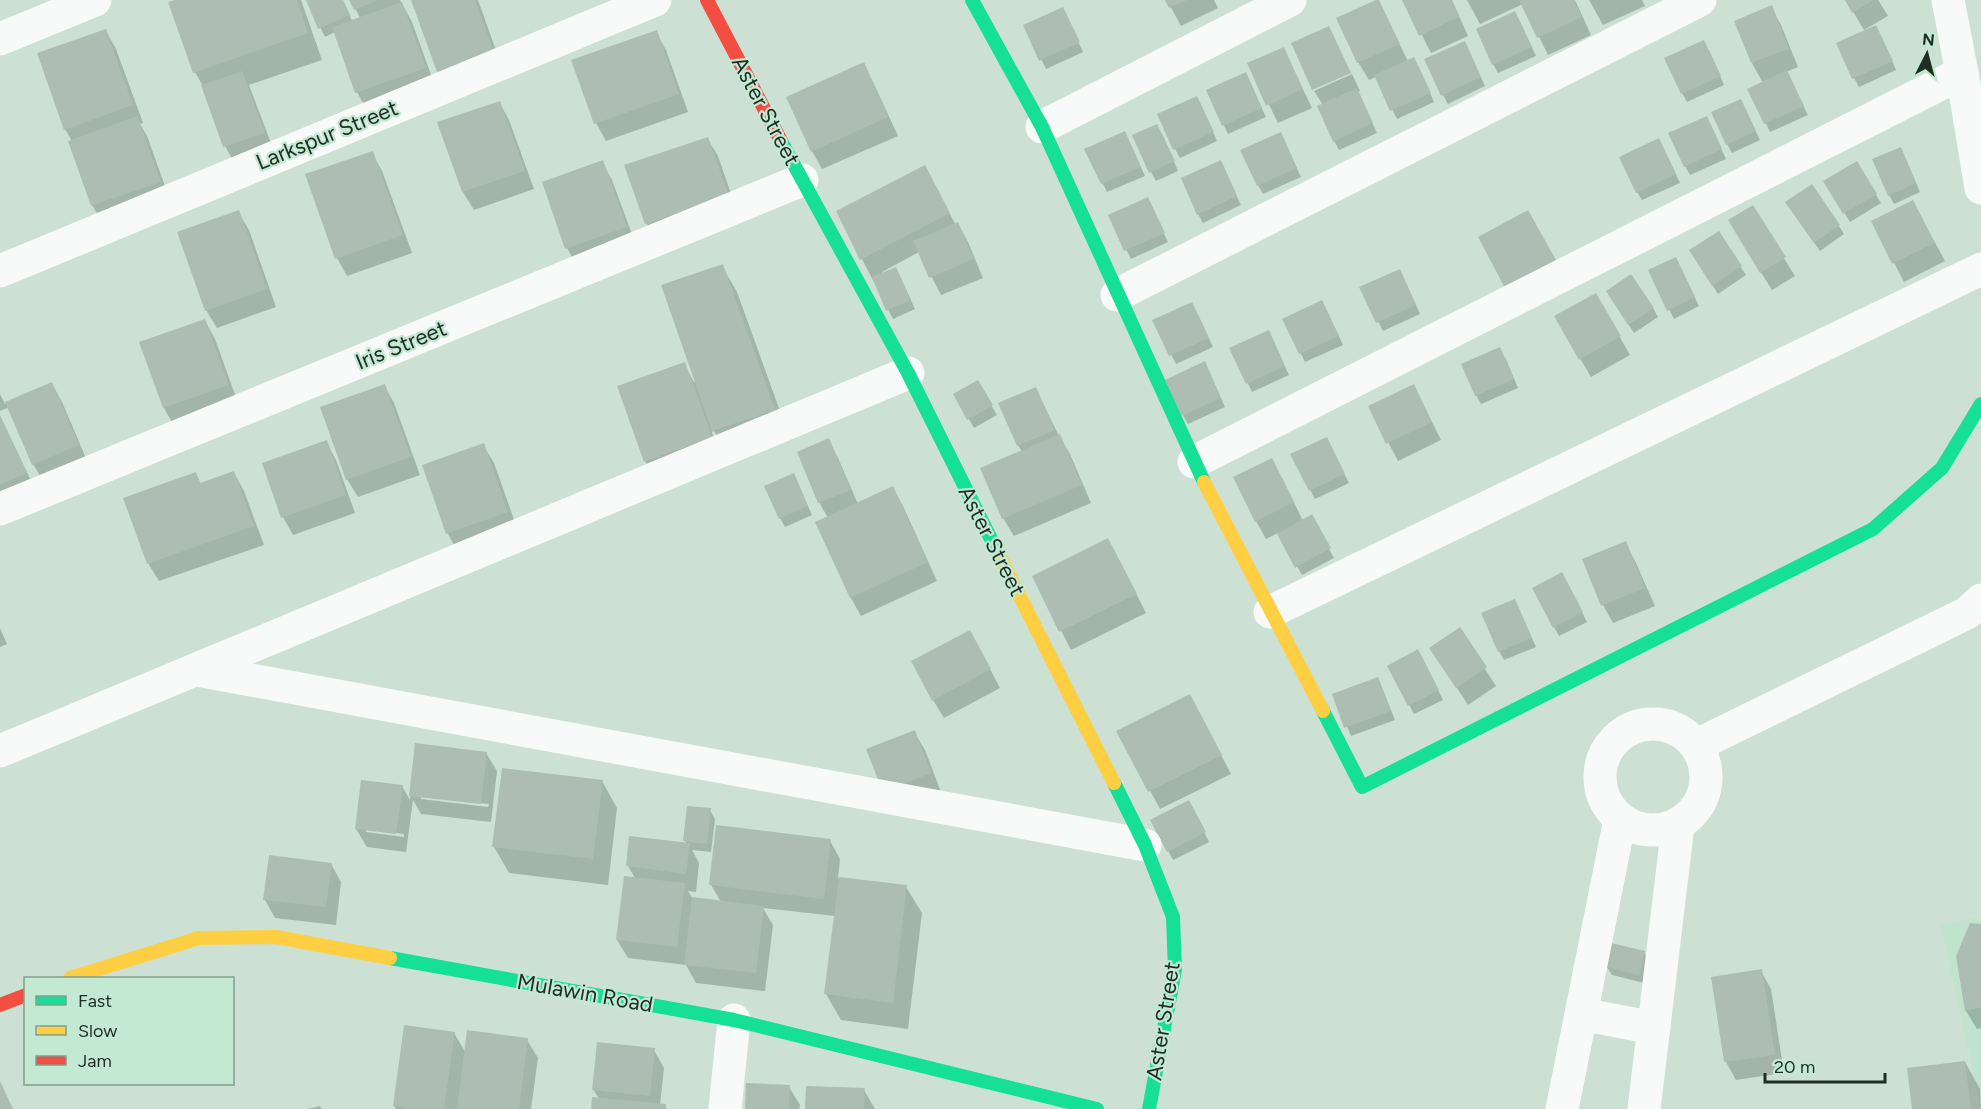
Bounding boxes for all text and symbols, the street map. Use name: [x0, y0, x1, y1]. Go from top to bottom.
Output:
north arrow: [1897, 24, 1957, 84]
text: N: [1921, 29, 1936, 50]
street label: Aster Street: [726, 52, 806, 170]
street label: Larkspur Street: [252, 94, 402, 176]
street label: Iris Street: [352, 315, 450, 375]
street label: Aster Street: [953, 481, 1031, 601]
street label: Aster Street: [1140, 960, 1186, 1082]
street label: Mulawin Road: [515, 968, 655, 1018]
legend: [24, 977, 234, 1085]
text: Fast: [78, 990, 112, 1012]
text: Slow: [78, 1020, 117, 1042]
scale bar: [1765, 1046, 1885, 1084]
text: Jam: [78, 1050, 112, 1072]
text: 20 m: [1774, 1056, 1815, 1078]

